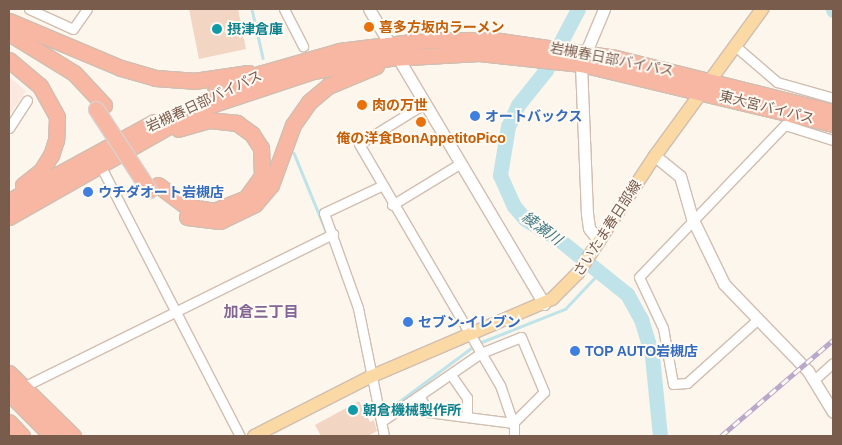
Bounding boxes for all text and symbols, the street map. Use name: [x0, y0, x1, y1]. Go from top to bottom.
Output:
place label: 喜多方坂内ラーメン: [379, 19, 505, 35]
place label: 摂津倉庫: [227, 21, 283, 37]
marker: 喜多方坂内ラーメン: [363, 21, 375, 33]
marker: 摂津倉庫: [211, 23, 223, 35]
street label: 岩槻春日部バイパス: [549, 39, 675, 79]
street label: 岩槻春日部バイパス: [143, 67, 265, 135]
street label: 東大宮バイパス: [717, 87, 817, 127]
place label: 肉の万世: [372, 97, 428, 113]
marker: 肉の万世: [356, 99, 368, 111]
place label: オートバックス: [485, 108, 583, 124]
marker: オートバックス: [469, 110, 481, 122]
marker: 俺の洋食BonAppetitoPico: [415, 116, 427, 128]
place label: 俺の洋食BonAppetitoPico: [336, 130, 506, 146]
street label: さいたま春日部線: [569, 176, 645, 280]
place label: ウチダオート岩槻店: [98, 184, 224, 200]
marker: ウチダオート岩槻店: [82, 186, 94, 198]
water label: 綾瀬川: [519, 207, 565, 249]
district label: 加倉三丁目: [224, 303, 298, 321]
place label: セブン-イレブン: [418, 314, 521, 330]
marker: セブン-イレブン: [402, 316, 414, 328]
place label: TOP AUTO岩槻店: [585, 343, 699, 359]
marker: TOP AUTO岩槻店: [569, 345, 581, 357]
place label: 朝倉機械製作所: [363, 402, 461, 418]
marker: 朝倉機械製作所: [347, 404, 359, 416]

